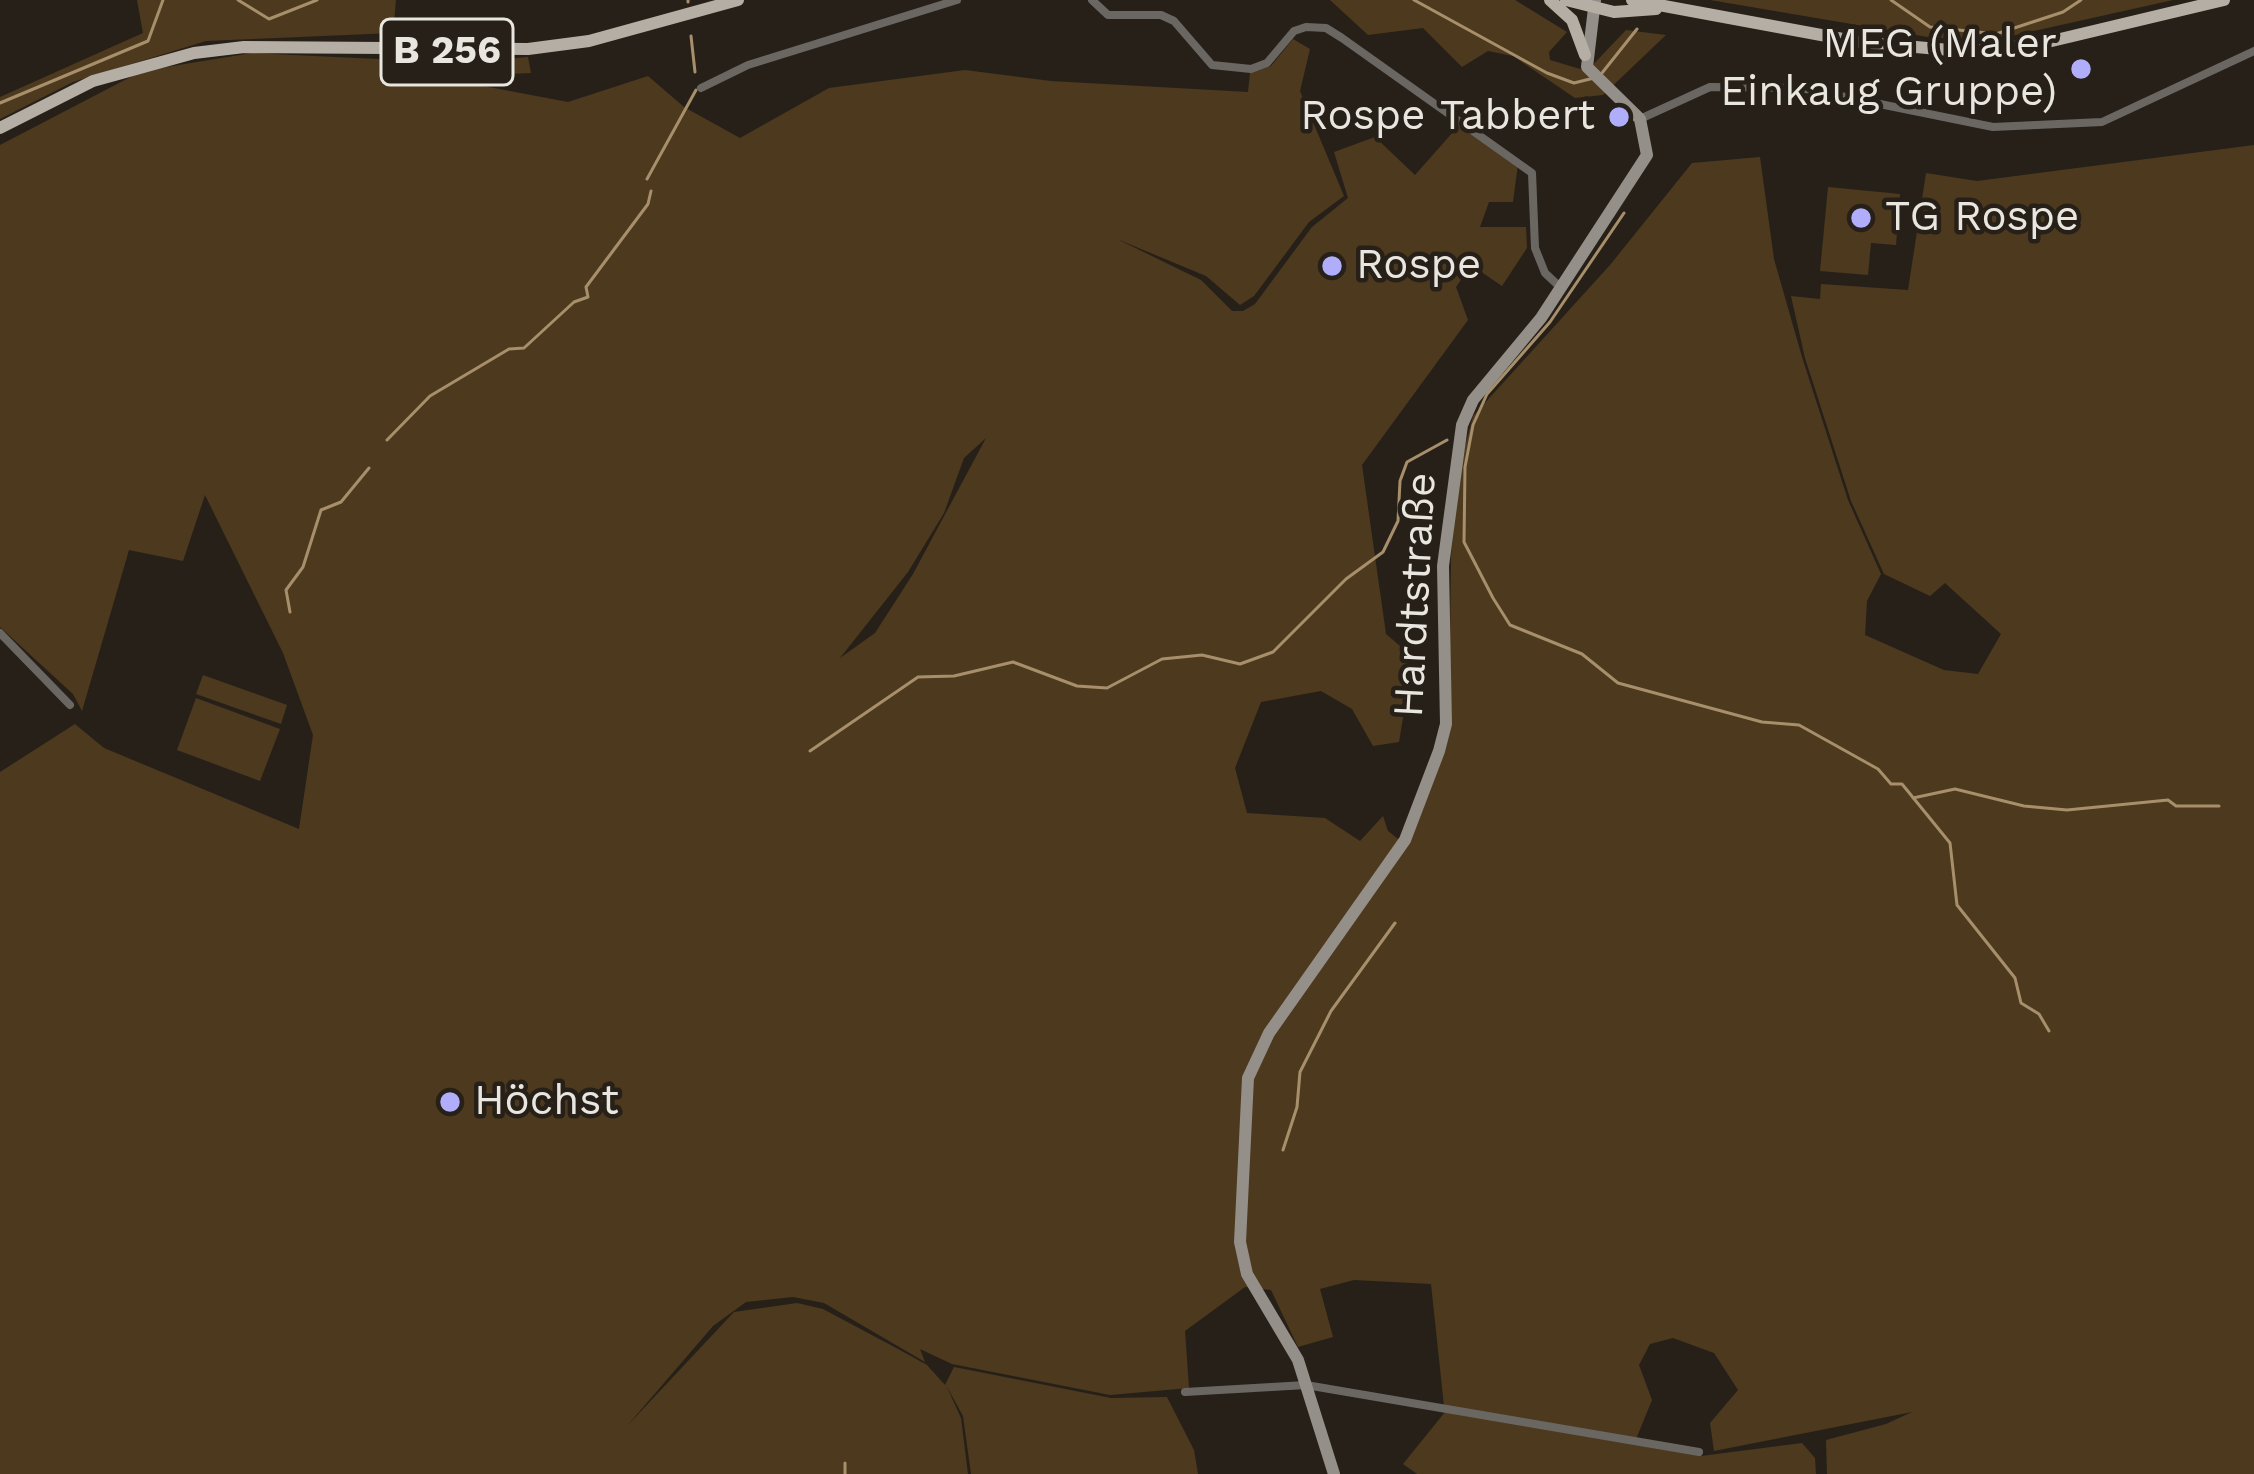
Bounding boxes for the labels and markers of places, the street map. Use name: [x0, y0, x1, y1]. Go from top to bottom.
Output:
place label: MEG (Maler Einkaug Gruppe): [1720, 20, 2057, 118]
marker: MEG (Maler Einkaug Gruppe): [2068, 56, 2094, 82]
place label: Rospe Tabbert: [1300, 92, 1595, 142]
marker: Rospe Tabbert: [1606, 104, 1632, 130]
place label: TG Rospe: [1885, 193, 2079, 243]
marker: TG Rospe: [1848, 205, 1874, 231]
place label: Rospe: [1356, 241, 1481, 291]
marker: Rospe: [1319, 253, 1345, 279]
place label: Höchst: [474, 1077, 619, 1127]
marker: Höchst: [437, 1089, 463, 1115]

